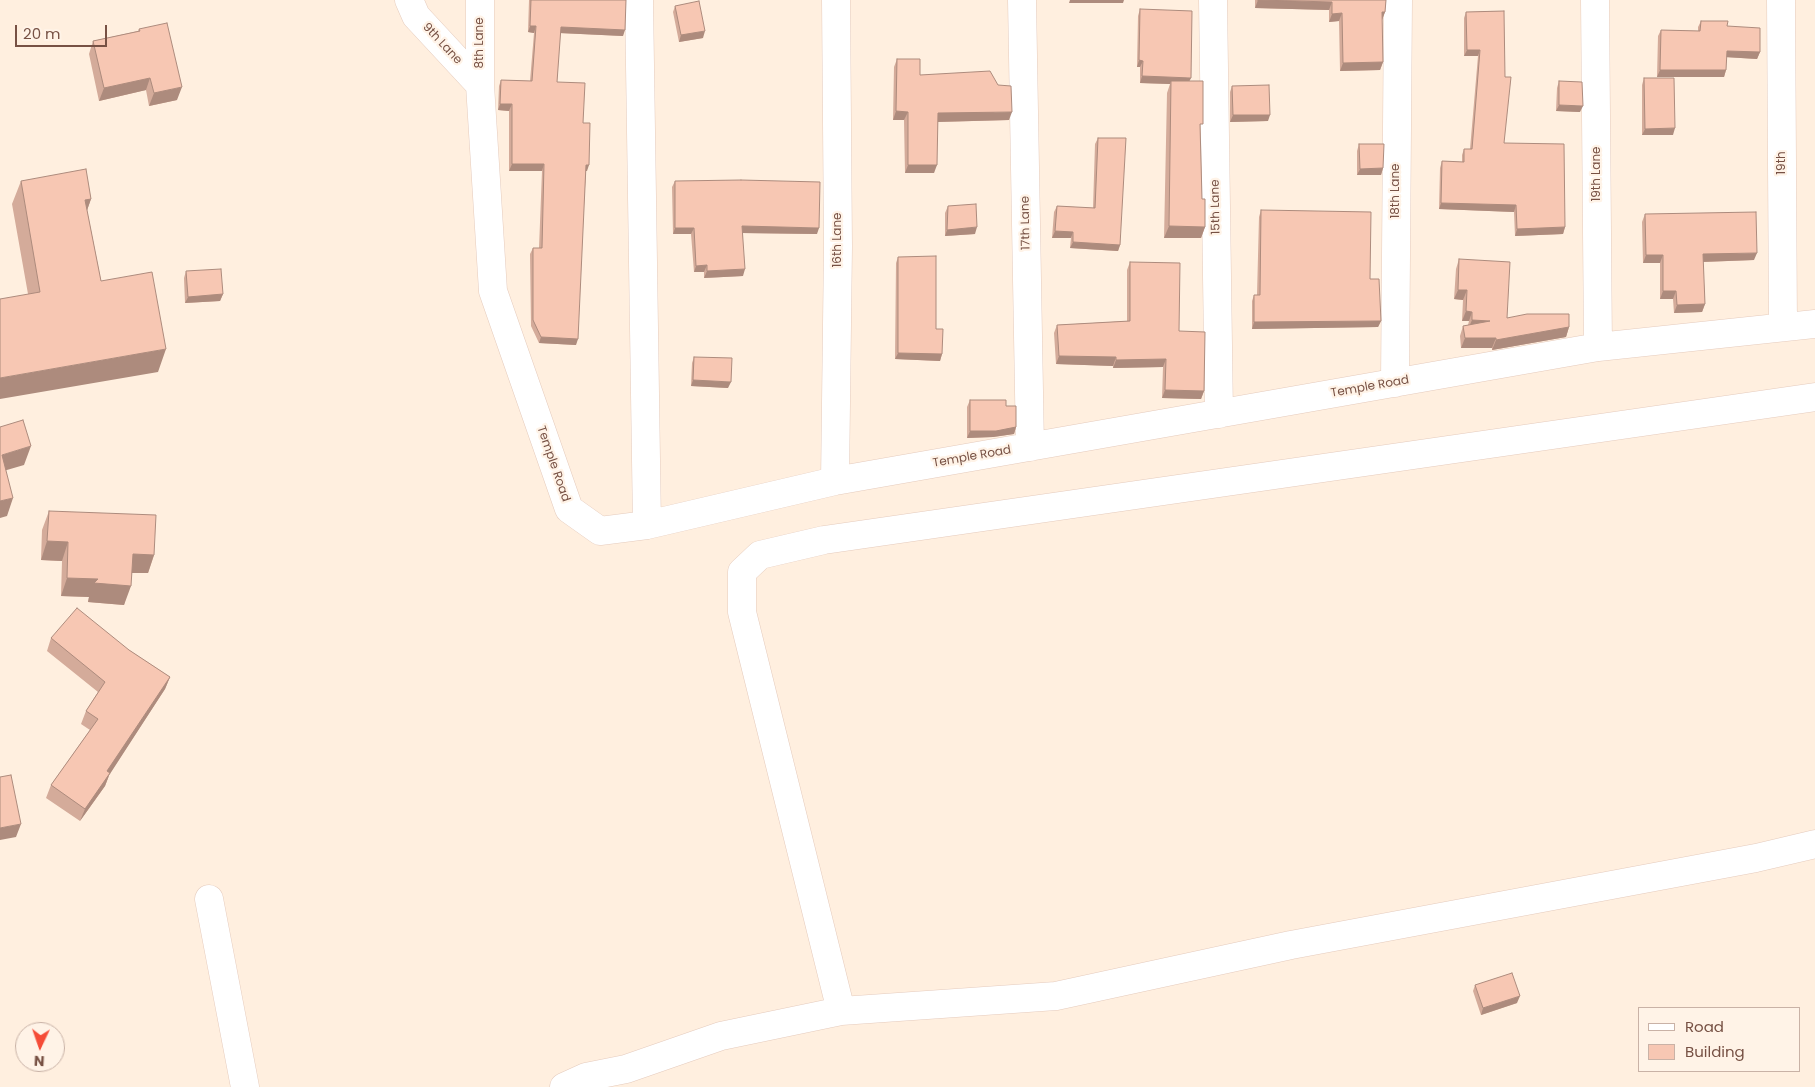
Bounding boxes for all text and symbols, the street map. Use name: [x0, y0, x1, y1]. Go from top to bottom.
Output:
scale bar: [18, 15, 110, 47]
street label: 8th Lane: [473, 17, 487, 69]
street label: 9th Lane: [419, 20, 465, 68]
text: 20 m: [23, 23, 61, 44]
street label: 19th Lane: [1590, 146, 1604, 202]
street label: 19th: [1775, 151, 1789, 175]
street label: 18th Lane: [1389, 163, 1403, 219]
street label: 15th Lane: [1208, 179, 1224, 235]
street label: 17th Lane: [1018, 196, 1034, 250]
street label: 16th Lane: [831, 212, 845, 268]
street label: Temple Road: [1330, 373, 1410, 401]
street label: Temple Road: [533, 424, 573, 504]
street label: Temple Road: [932, 443, 1012, 471]
legend: [1638, 1007, 1800, 1072]
text: Road: [1685, 1016, 1724, 1037]
north arrow: [15, 1022, 65, 1072]
text: Building: [1685, 1041, 1745, 1062]
text: N: [33, 1051, 45, 1071]

